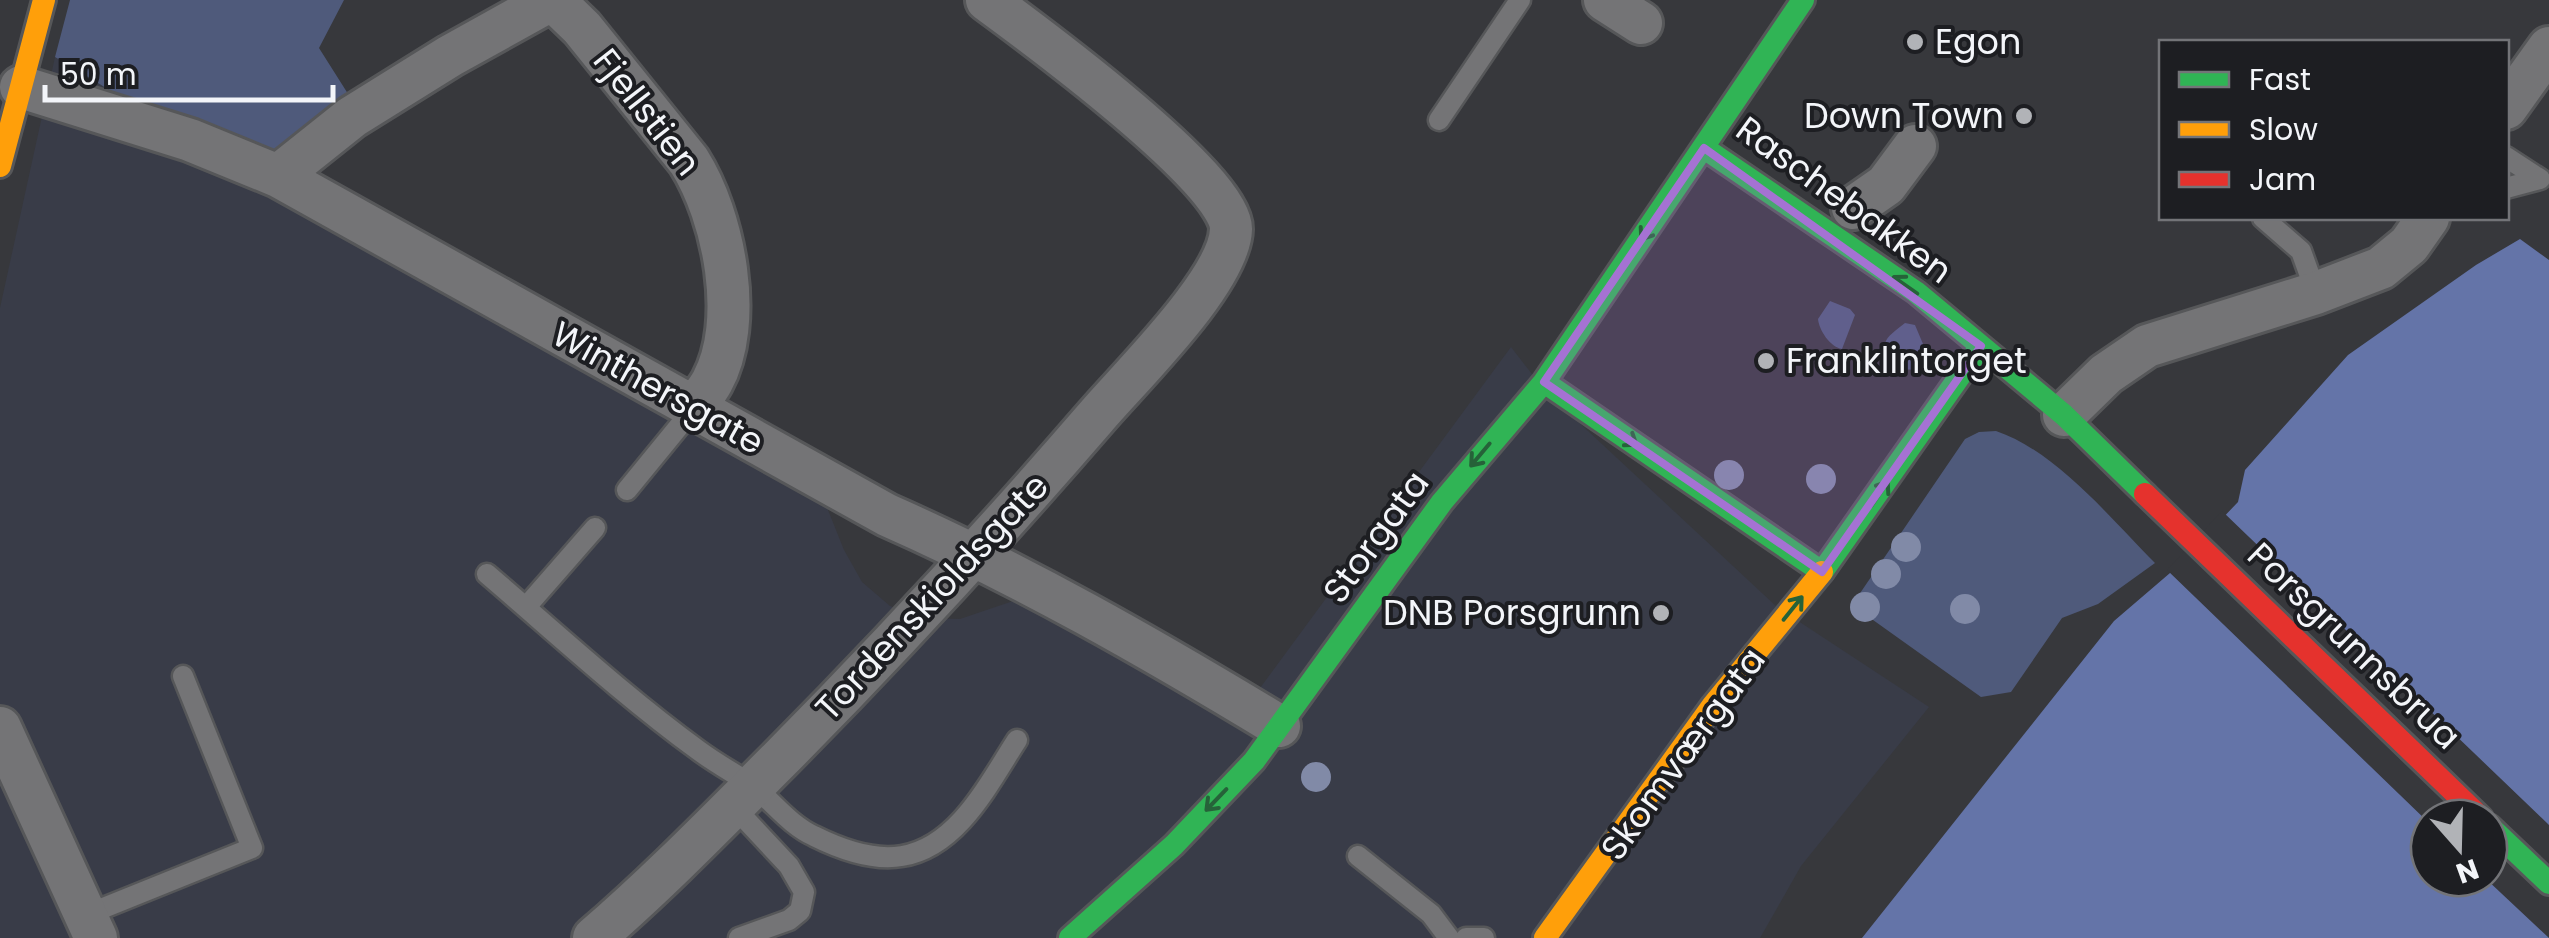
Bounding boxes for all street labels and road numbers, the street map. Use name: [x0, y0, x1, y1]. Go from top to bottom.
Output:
street label: Fjellstien: [582, 38, 713, 185]
street label: Raschebakken: [1726, 105, 1962, 295]
street label: Winthersgate: [544, 309, 773, 466]
street label: Storgata: [1311, 461, 1440, 613]
street label: Tordenskioldsgate: [804, 462, 1059, 731]
street label: Porsgrunnsbrua: [2237, 531, 2472, 760]
street label: Skomværgata: [1589, 637, 1776, 870]

